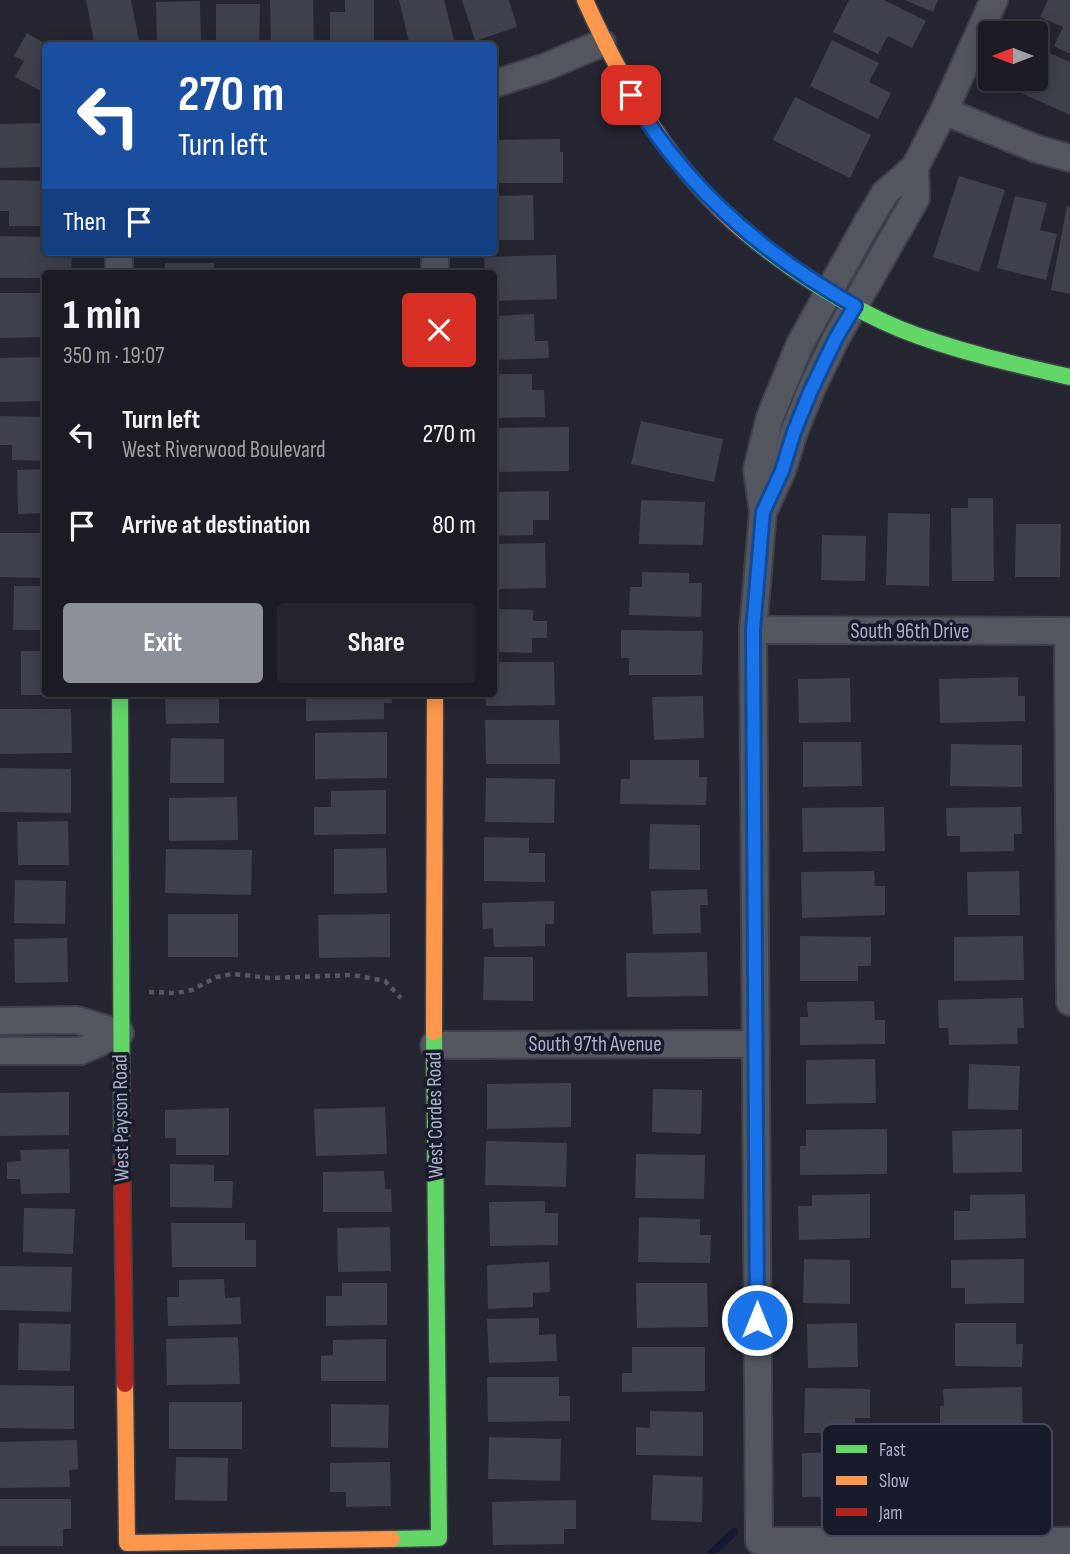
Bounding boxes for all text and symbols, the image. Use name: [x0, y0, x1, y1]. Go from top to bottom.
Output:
north arrow: [978, 21, 1048, 91]
map controls: [978, 21, 1048, 91]
pin: [601, 65, 661, 125]
text: 270 m: [178, 66, 284, 125]
icon: left: [63, 70, 154, 161]
icon: arrive: [612, 76, 650, 114]
text: Turn left: [178, 126, 268, 165]
icon: arrive: [120, 203, 158, 241]
text: Then: [63, 207, 106, 238]
text: 1 min: [63, 290, 141, 341]
button: close: [402, 293, 476, 367]
text: 350 m · 19:07: [63, 342, 164, 370]
text: Turn left: [122, 405, 200, 436]
icon: left: [63, 416, 101, 454]
text: 270 m: [423, 419, 476, 450]
text: West Riverwood Boulevard: [122, 436, 326, 464]
icon: arrive: [63, 507, 101, 545]
text: Arrive at destination: [122, 510, 310, 541]
text: 80 m: [432, 510, 476, 541]
button: Exit: [63, 603, 263, 683]
button: Share: [277, 603, 476, 683]
street label: South 96th Drive: [850, 619, 970, 644]
street label: South 97th Avenue: [528, 1032, 662, 1057]
street label: West Cordes Road: [421, 1052, 449, 1178]
street label: West Payson Road: [107, 1054, 135, 1182]
position arrow: [720, 1283, 794, 1357]
legend: [822, 1424, 1052, 1536]
text: Fast: [879, 1439, 906, 1462]
text: Slow: [879, 1470, 909, 1493]
text: Jam: [878, 1502, 902, 1525]

